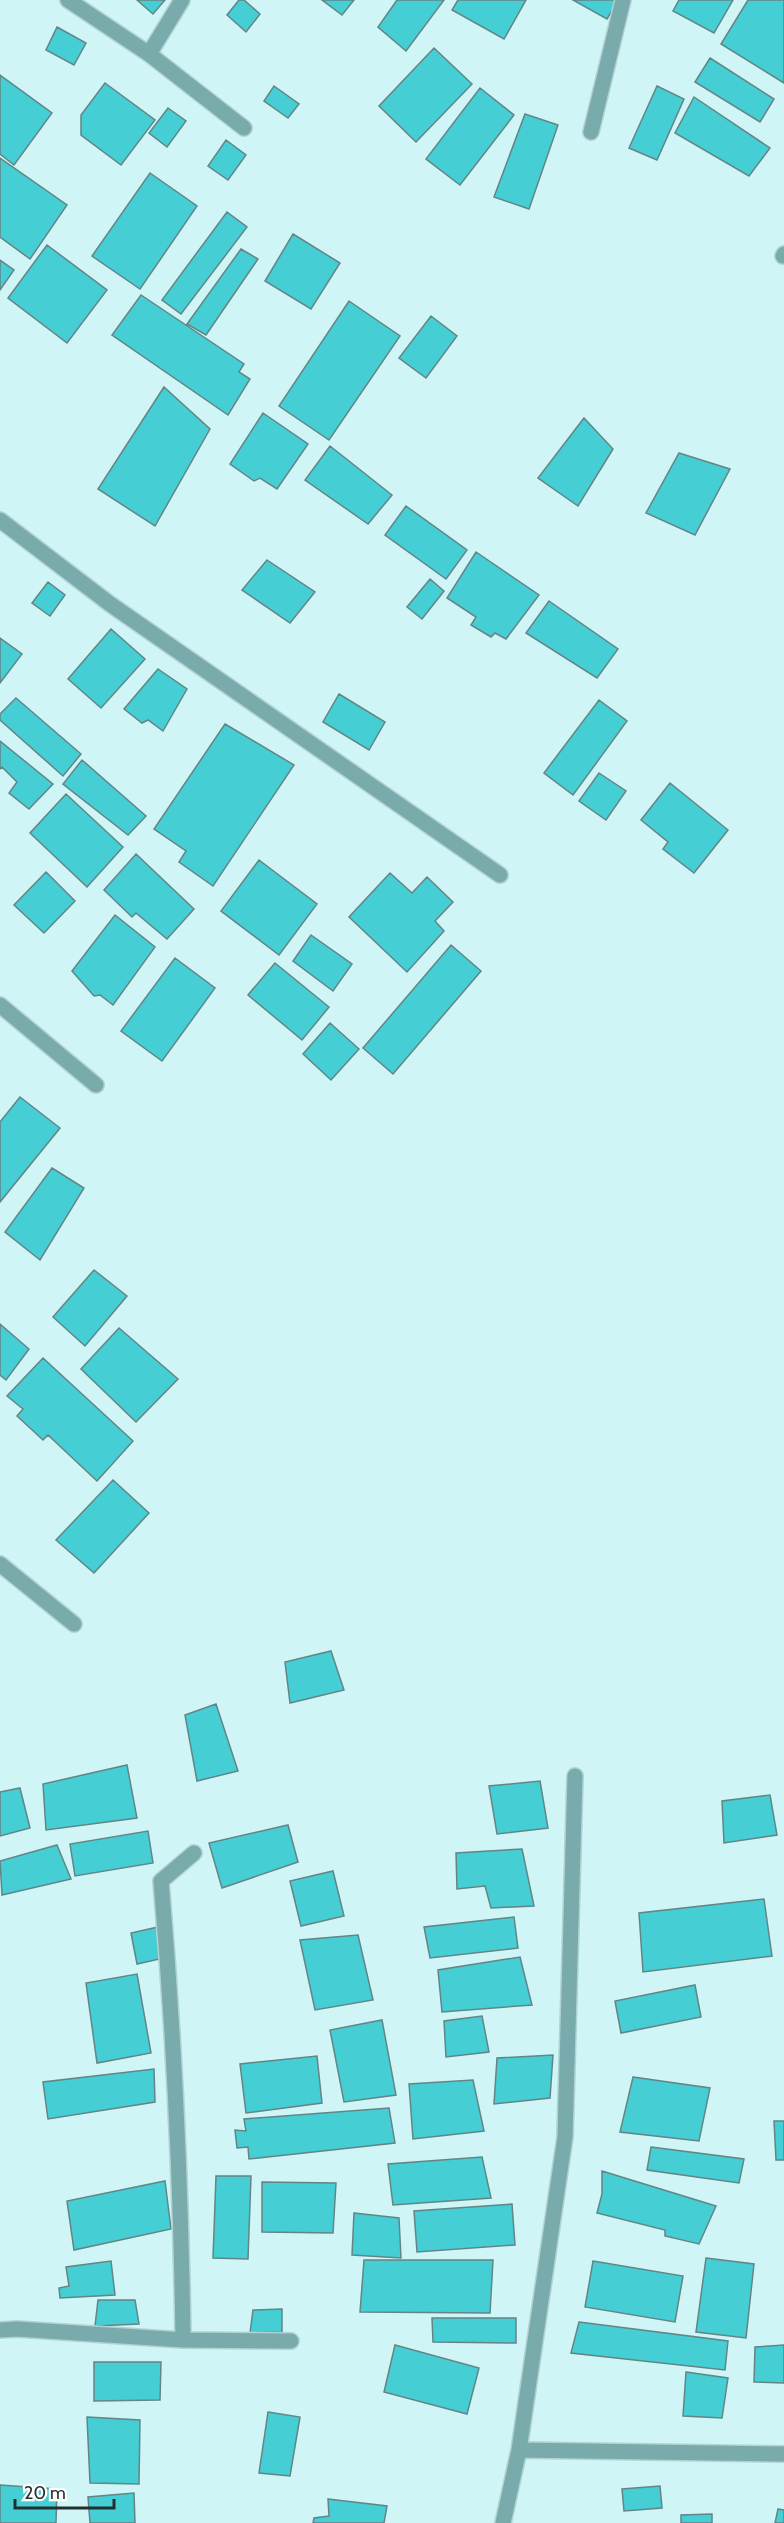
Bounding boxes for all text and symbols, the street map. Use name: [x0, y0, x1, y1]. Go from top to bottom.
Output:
scale bar: [15, 2472, 114, 2510]
text: 20 m: [24, 2482, 66, 2504]

